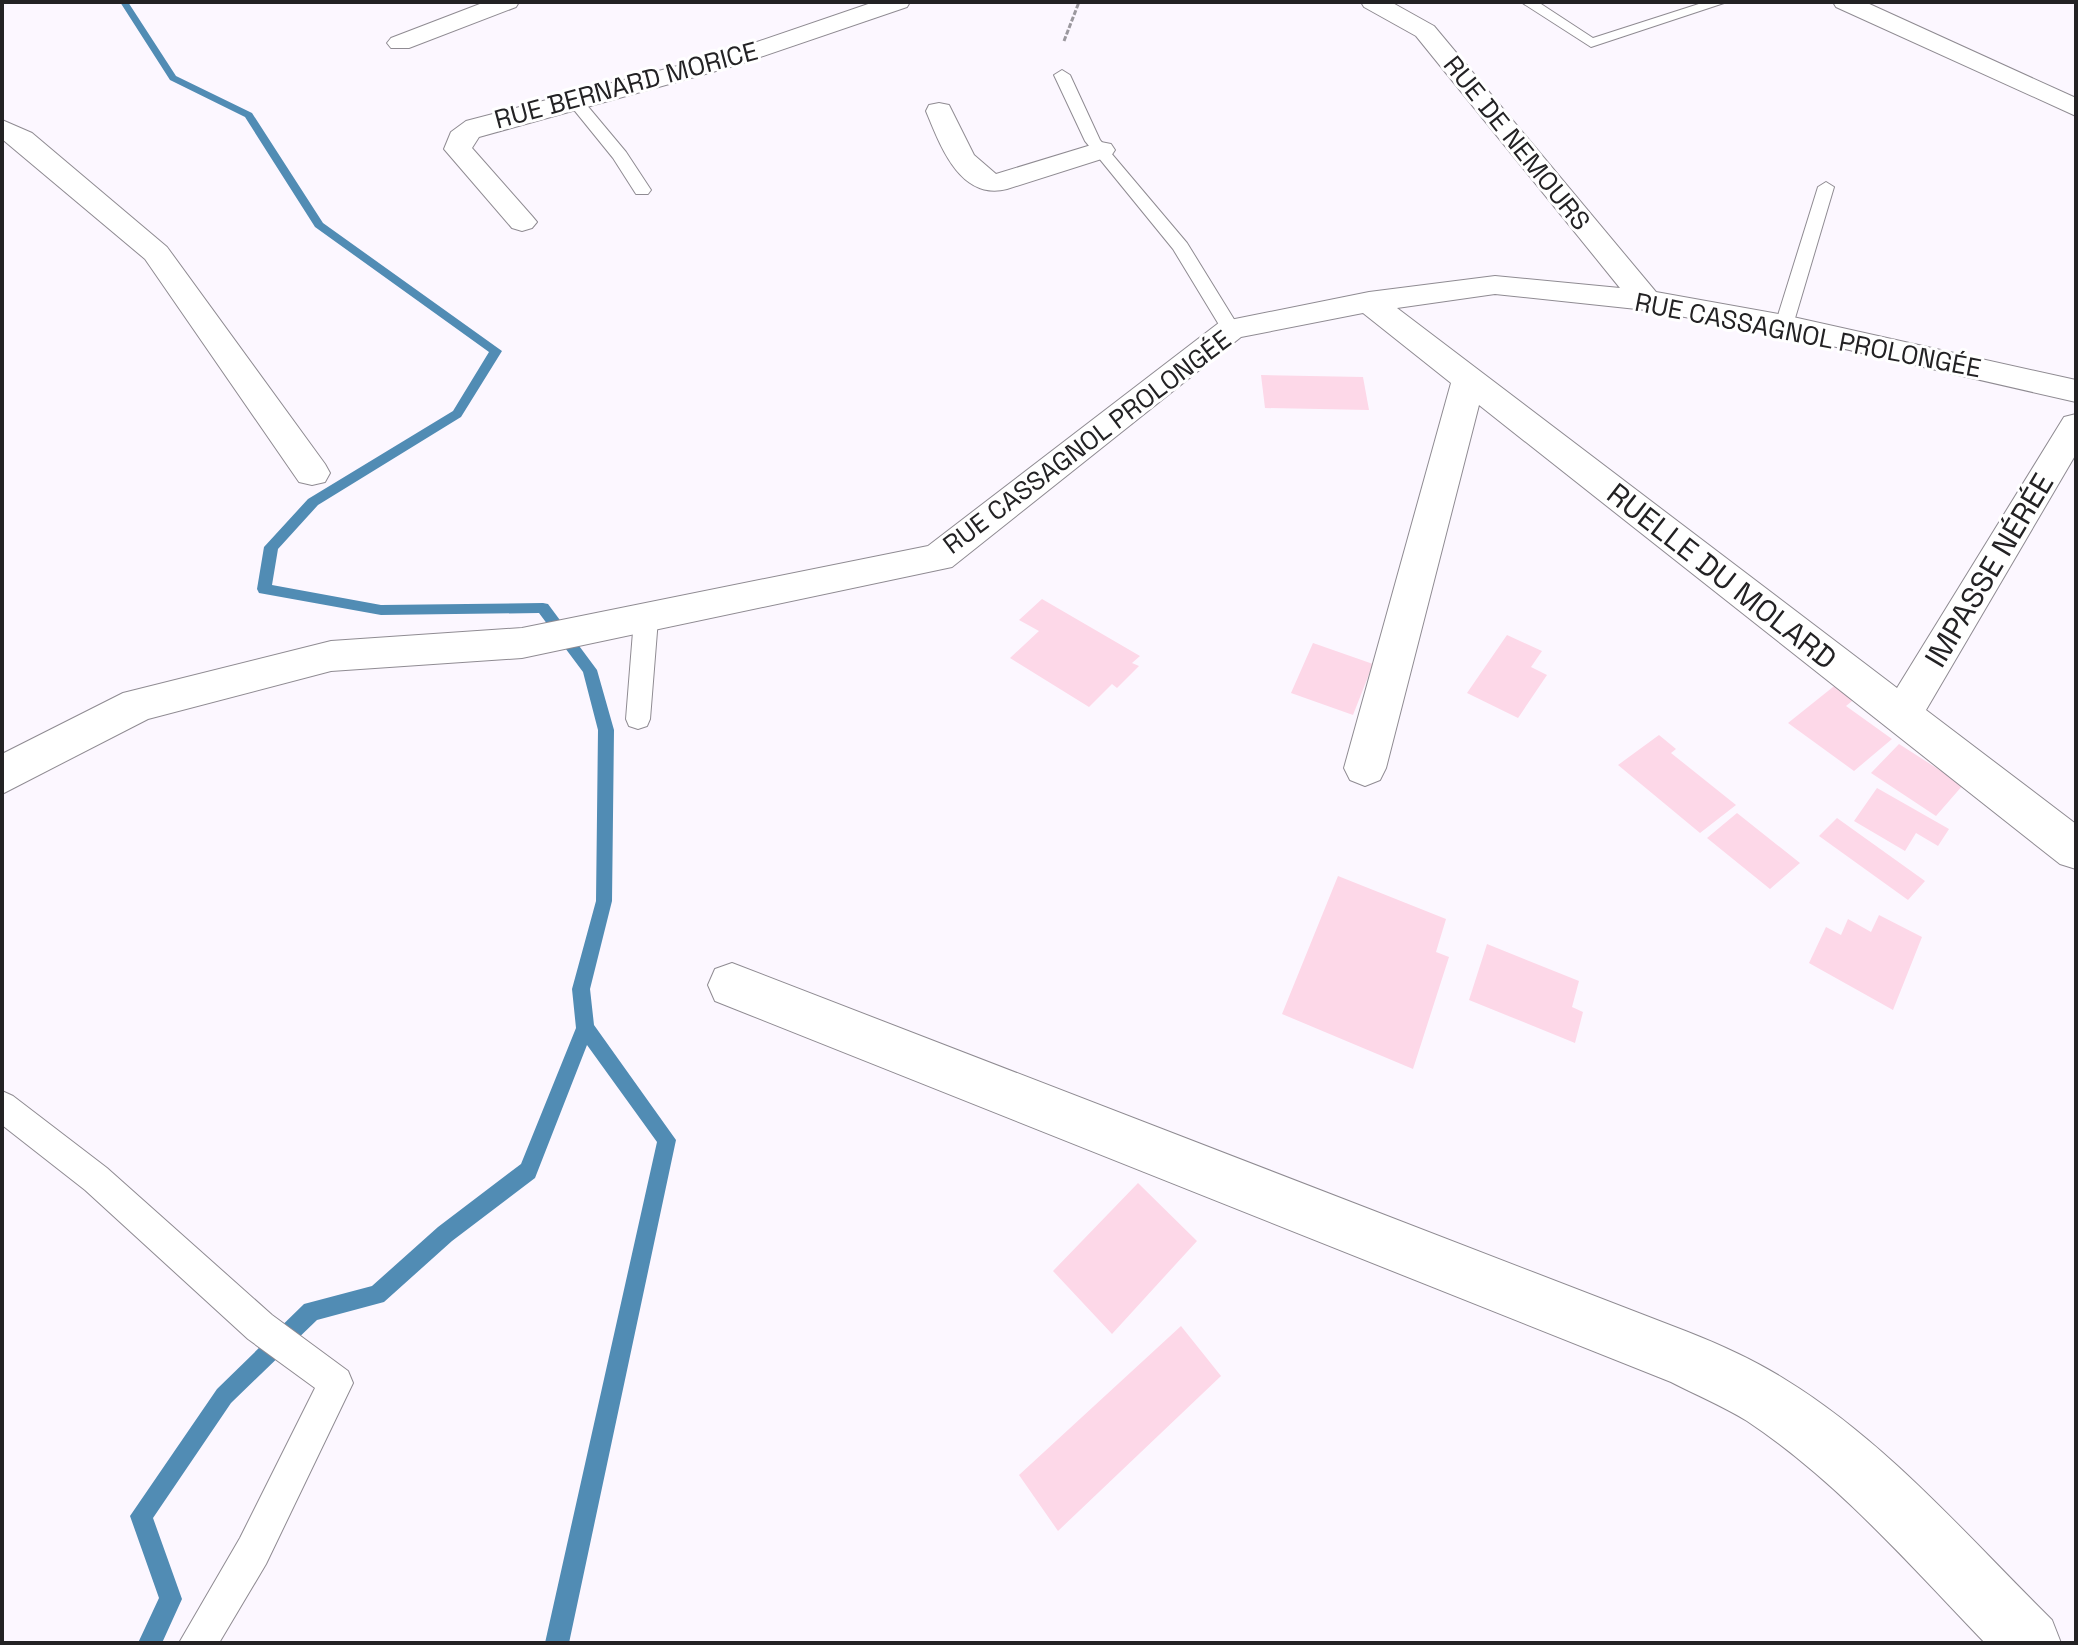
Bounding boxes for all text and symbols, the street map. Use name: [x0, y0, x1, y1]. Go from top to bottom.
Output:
street label: RUE BERNARD MORICE: [491, 33, 761, 137]
street label: RUE DE NEMOURS: [1436, 49, 1598, 237]
street label: RUE CASSAGNOL PROLONGÉE: [1632, 285, 1984, 385]
street label: RUE CASSAGNOL PROLONGÉE: [936, 322, 1238, 562]
street label: IMPASSE NÉRÉE: [1916, 466, 2062, 674]
street label: RUELLE DU MOLARD: [1599, 474, 1845, 678]

